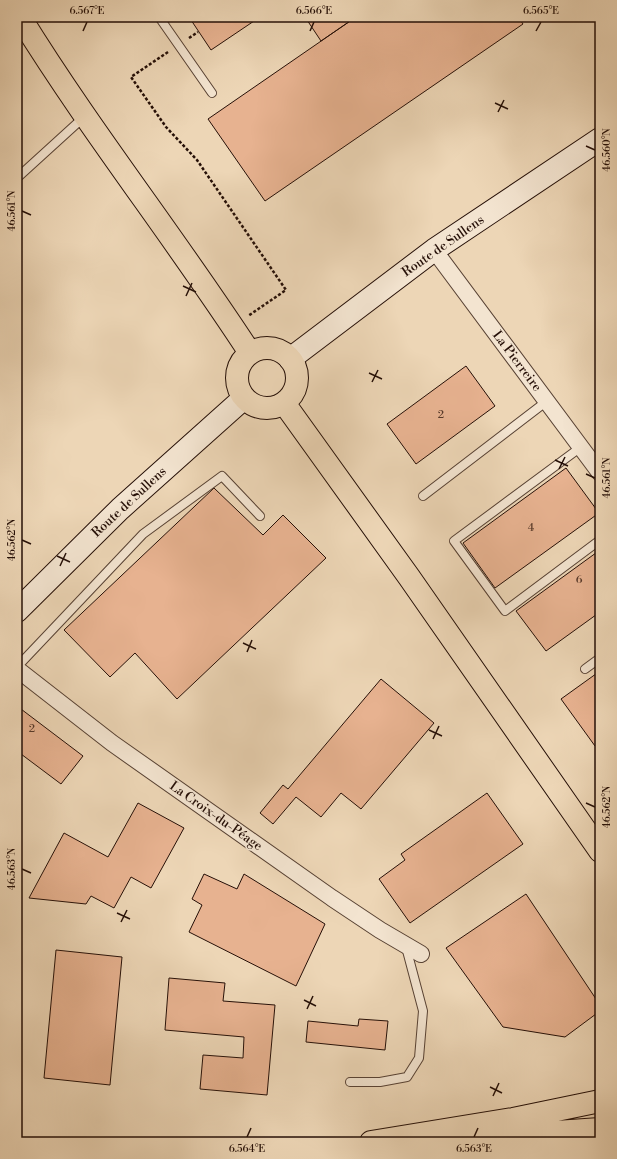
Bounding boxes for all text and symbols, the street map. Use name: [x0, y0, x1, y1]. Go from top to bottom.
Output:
text: 6.567°E: [70, 5, 105, 17]
text: 6.566°E: [296, 5, 332, 17]
text: 6.565°E: [523, 5, 559, 17]
text: 46.560°N: [601, 128, 613, 172]
text: 46.561°N: [6, 190, 18, 231]
street label: Route de Sullens: [399, 212, 487, 280]
street label: La Pierreire: [489, 327, 545, 395]
house number: 2: [438, 408, 444, 422]
text: 46.561°N: [601, 457, 613, 498]
street label: Route de Sullens: [88, 463, 170, 541]
text: 46.562°N: [6, 518, 18, 561]
house number: 4: [528, 521, 535, 535]
house number: 6: [576, 573, 583, 587]
house number: 2: [29, 722, 35, 736]
street label: La Croix-du-Péage: [166, 778, 266, 854]
text: 46.562°N: [601, 785, 613, 828]
text: 46.563°N: [6, 847, 18, 890]
text: 6.564°E: [229, 1143, 265, 1155]
text: 6.563°E: [456, 1143, 492, 1155]

